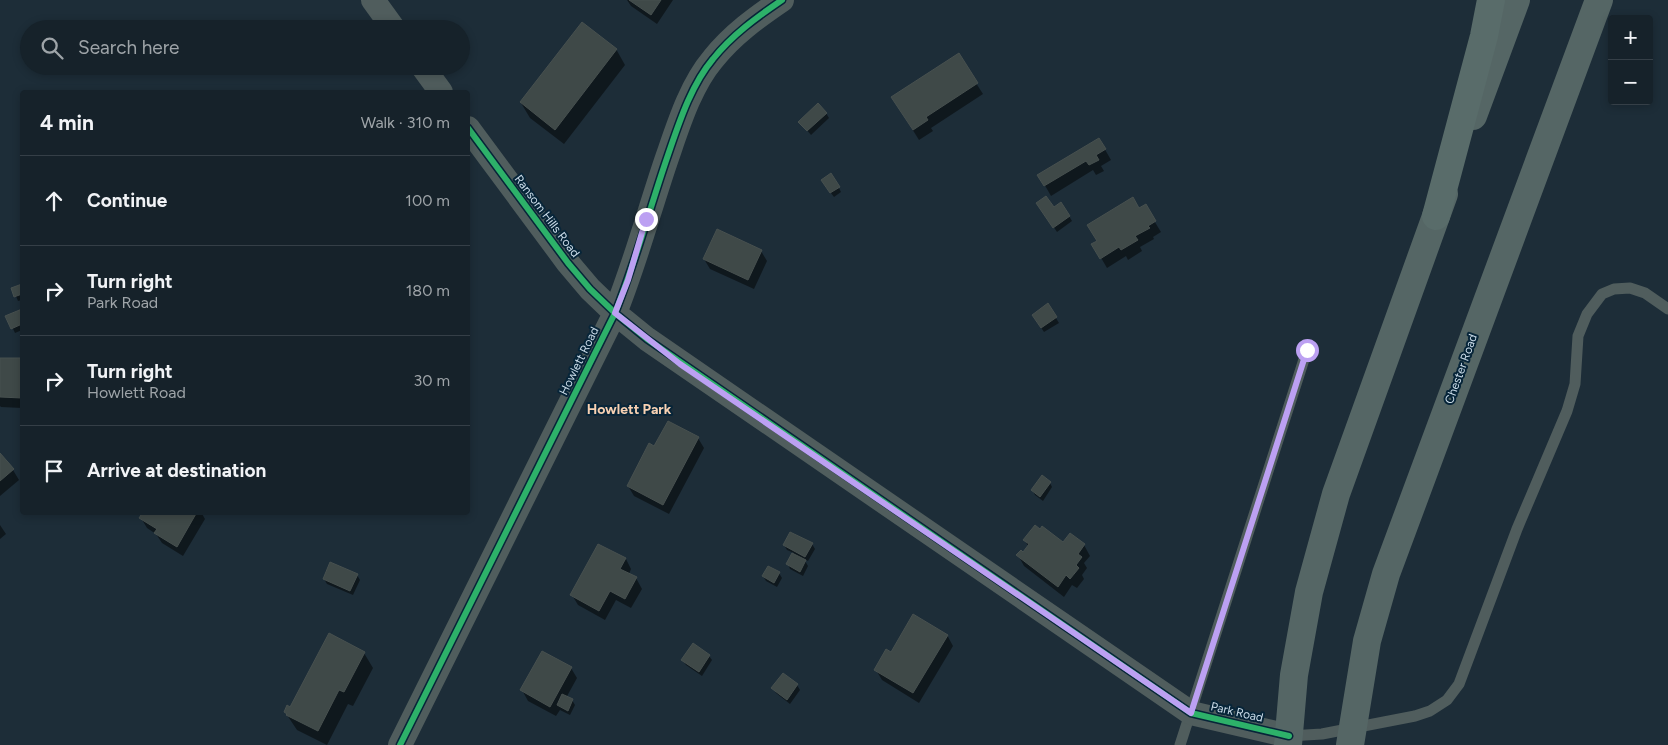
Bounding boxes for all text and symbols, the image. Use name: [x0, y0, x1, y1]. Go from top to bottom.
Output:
map controls: [1608, 15, 1653, 105]
button: +: [1608, 15, 1653, 60]
search box: [20, 20, 470, 75]
icon: search: [38, 34, 66, 62]
text: Search here: [78, 36, 180, 59]
button: −: [1608, 60, 1653, 105]
text: 4 min: [40, 110, 94, 135]
text: Walk · 310 m: [361, 113, 450, 132]
street label: Ransom Hills Road: [512, 172, 582, 260]
icon: ahead: [40, 187, 68, 215]
text: Continue: [87, 189, 167, 212]
text: 100 m: [405, 191, 450, 210]
route end: [635, 208, 658, 231]
text: Turn right: [87, 270, 173, 293]
icon: right: [40, 277, 68, 305]
text: 180 m: [406, 281, 450, 300]
text: Park Road: [87, 293, 158, 312]
street label: Howlett Road: [556, 325, 602, 397]
street label: Chester Road: [1442, 332, 1480, 406]
route start: [1296, 339, 1319, 362]
text: Turn right: [87, 360, 173, 383]
icon: right: [40, 367, 68, 395]
text: 30 m: [413, 371, 450, 390]
text: Howlett Road: [87, 383, 186, 402]
district label: Howlett Park: [587, 401, 672, 418]
icon: arrive: [40, 457, 68, 485]
text: Arrive at destination: [87, 459, 266, 482]
street label: Park Road: [1209, 699, 1265, 725]

